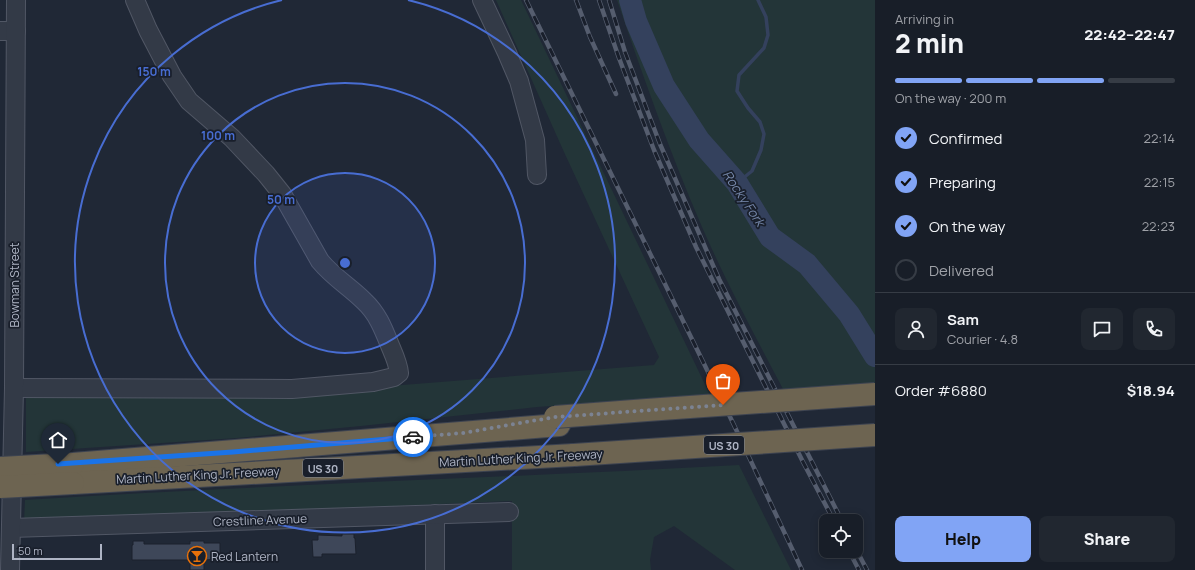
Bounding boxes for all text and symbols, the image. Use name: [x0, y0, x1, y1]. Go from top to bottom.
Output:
text: Arriving in: [895, 10, 954, 28]
text: 22:42–22:47: [1084, 24, 1175, 45]
text: 2 min: [895, 25, 964, 61]
text: 150 m: [137, 63, 171, 80]
text: On the way · 200 m: [895, 89, 1006, 107]
text: 100 m: [201, 127, 235, 144]
icon: check: [895, 127, 917, 149]
text: Confirmed: [929, 128, 1002, 149]
text: 22:14: [1144, 129, 1175, 147]
water label: Rocky Fork: [719, 166, 771, 232]
icon: check: [895, 171, 917, 193]
text: Preparing: [929, 172, 996, 193]
text: 22:15: [1144, 173, 1175, 191]
text: 50 m: [267, 191, 295, 208]
icon: check: [895, 215, 917, 237]
text: On the way: [929, 216, 1005, 237]
text: 22:23: [1142, 217, 1175, 235]
street label: Bowman Street: [6, 242, 23, 328]
centre of rings: [338, 256, 352, 270]
text: Delivered: [929, 260, 994, 281]
button: person: [895, 308, 937, 350]
button: chat: [1081, 308, 1123, 350]
button: phone: [1133, 308, 1175, 350]
text: Sam: [947, 309, 979, 330]
text: Courier · 4.8: [947, 330, 1018, 348]
pin: [706, 364, 740, 405]
icon: bag: [712, 370, 734, 392]
text: Order #6880: [895, 380, 987, 401]
text: $18.94: [1127, 380, 1175, 401]
courier: [393, 417, 433, 457]
pin: [41, 423, 75, 464]
icon: car: [402, 426, 424, 448]
icon: home: [47, 429, 69, 451]
road number: US 30: [704, 436, 744, 454]
street label: Martin Luther King Jr. Freeway: [439, 445, 604, 471]
road number: US 30: [303, 459, 343, 477]
street label: Martin Luther King Jr. Freeway: [116, 462, 281, 488]
street label: Crestline Avenue: [213, 510, 307, 530]
map controls: [819, 514, 863, 558]
button: locate: [819, 514, 863, 558]
button: Help: [895, 516, 1031, 562]
button: Share: [1039, 516, 1175, 562]
scale bar: [12, 542, 102, 561]
text: 50 m: [18, 543, 43, 558]
bar icon: Red Lantern: [186, 545, 208, 567]
place label: Red Lantern: [211, 548, 278, 565]

